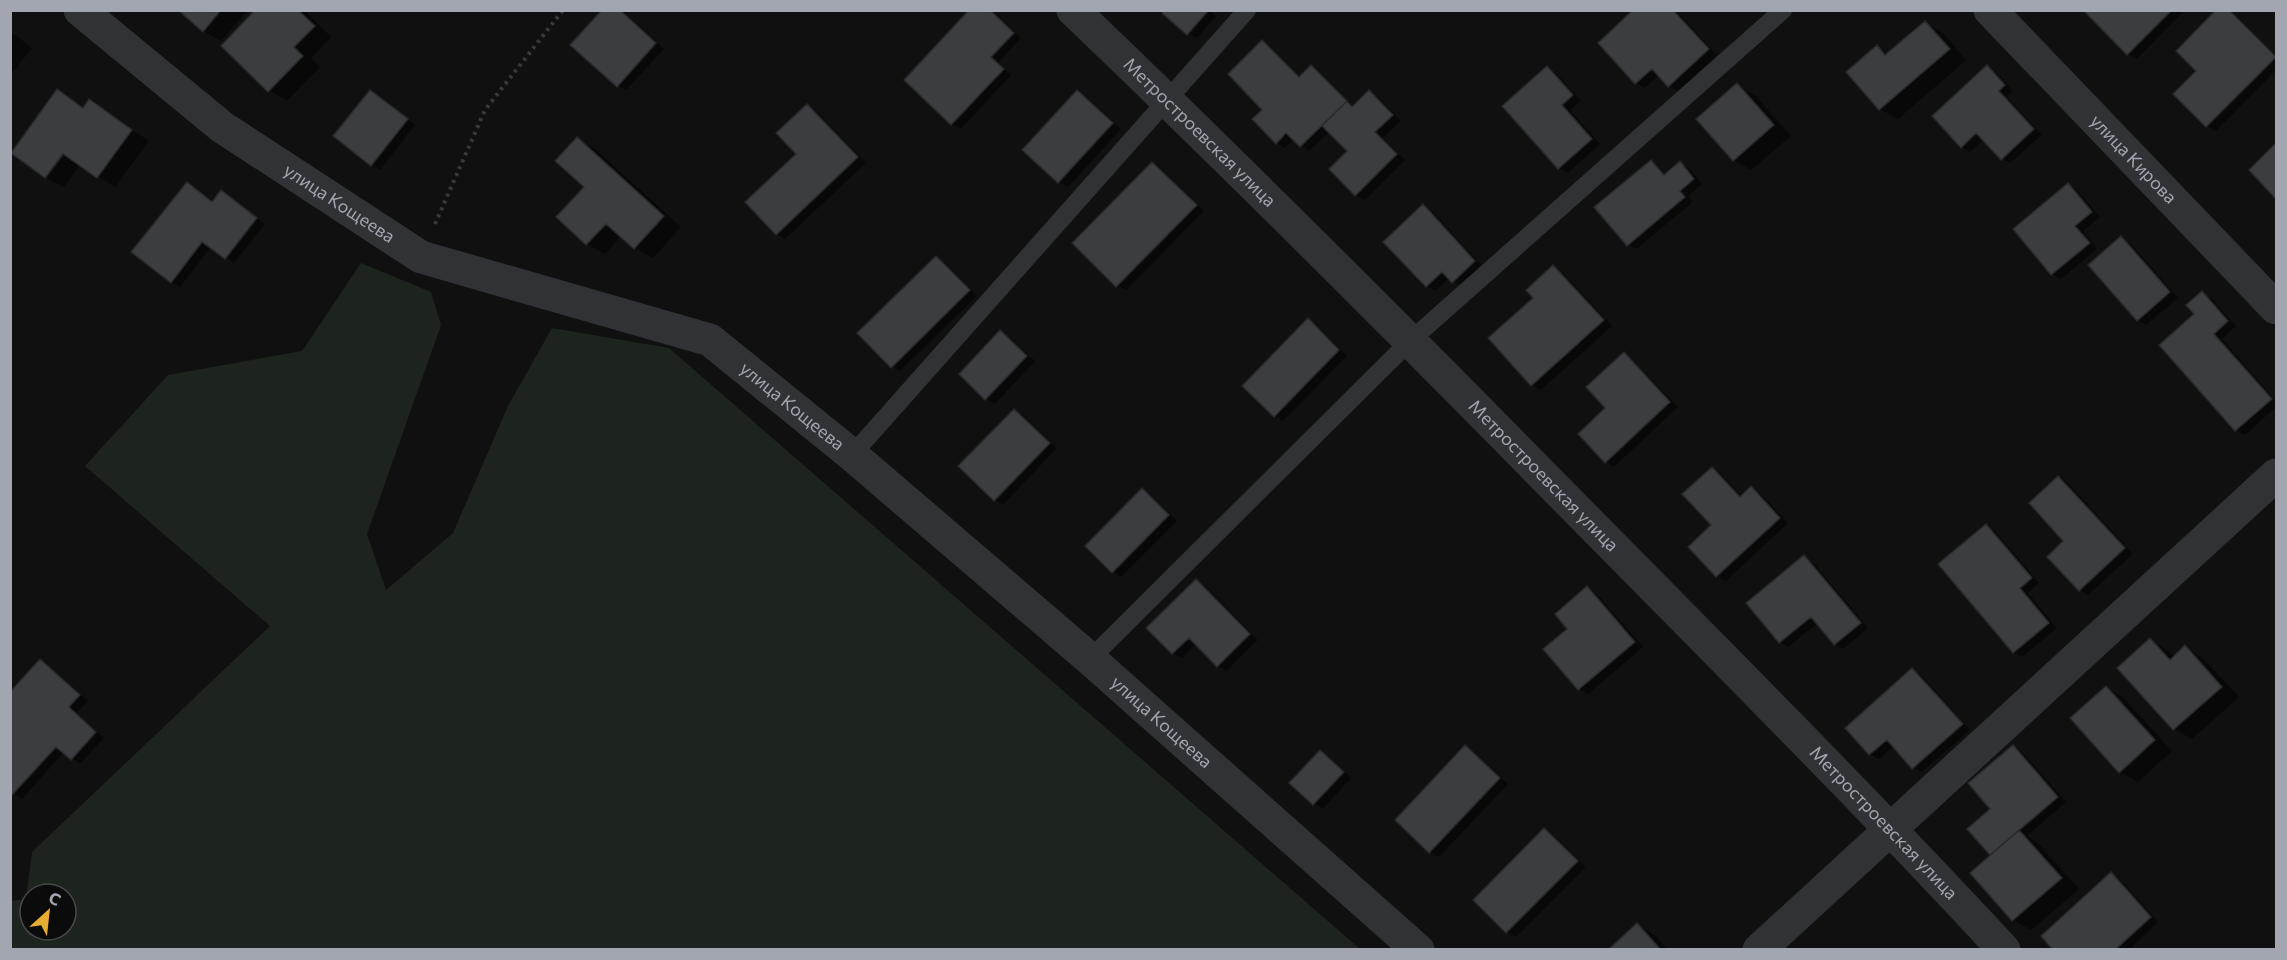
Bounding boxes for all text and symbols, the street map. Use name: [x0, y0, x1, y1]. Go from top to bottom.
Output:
street label: Метростроевская улица: [1119, 52, 1281, 211]
street label: улица Кирова: [2086, 109, 2182, 208]
street label: улица Кощеева: [280, 158, 399, 247]
street label: улица Кощеева: [736, 357, 849, 455]
street label: Метростроевская улица: [1465, 395, 1624, 556]
street label: улица Кощеева: [1107, 671, 1217, 772]
street label: Метростроевская улица: [1806, 741, 1963, 904]
north arrow: [18, 882, 78, 942]
text: С: [46, 887, 64, 909]

